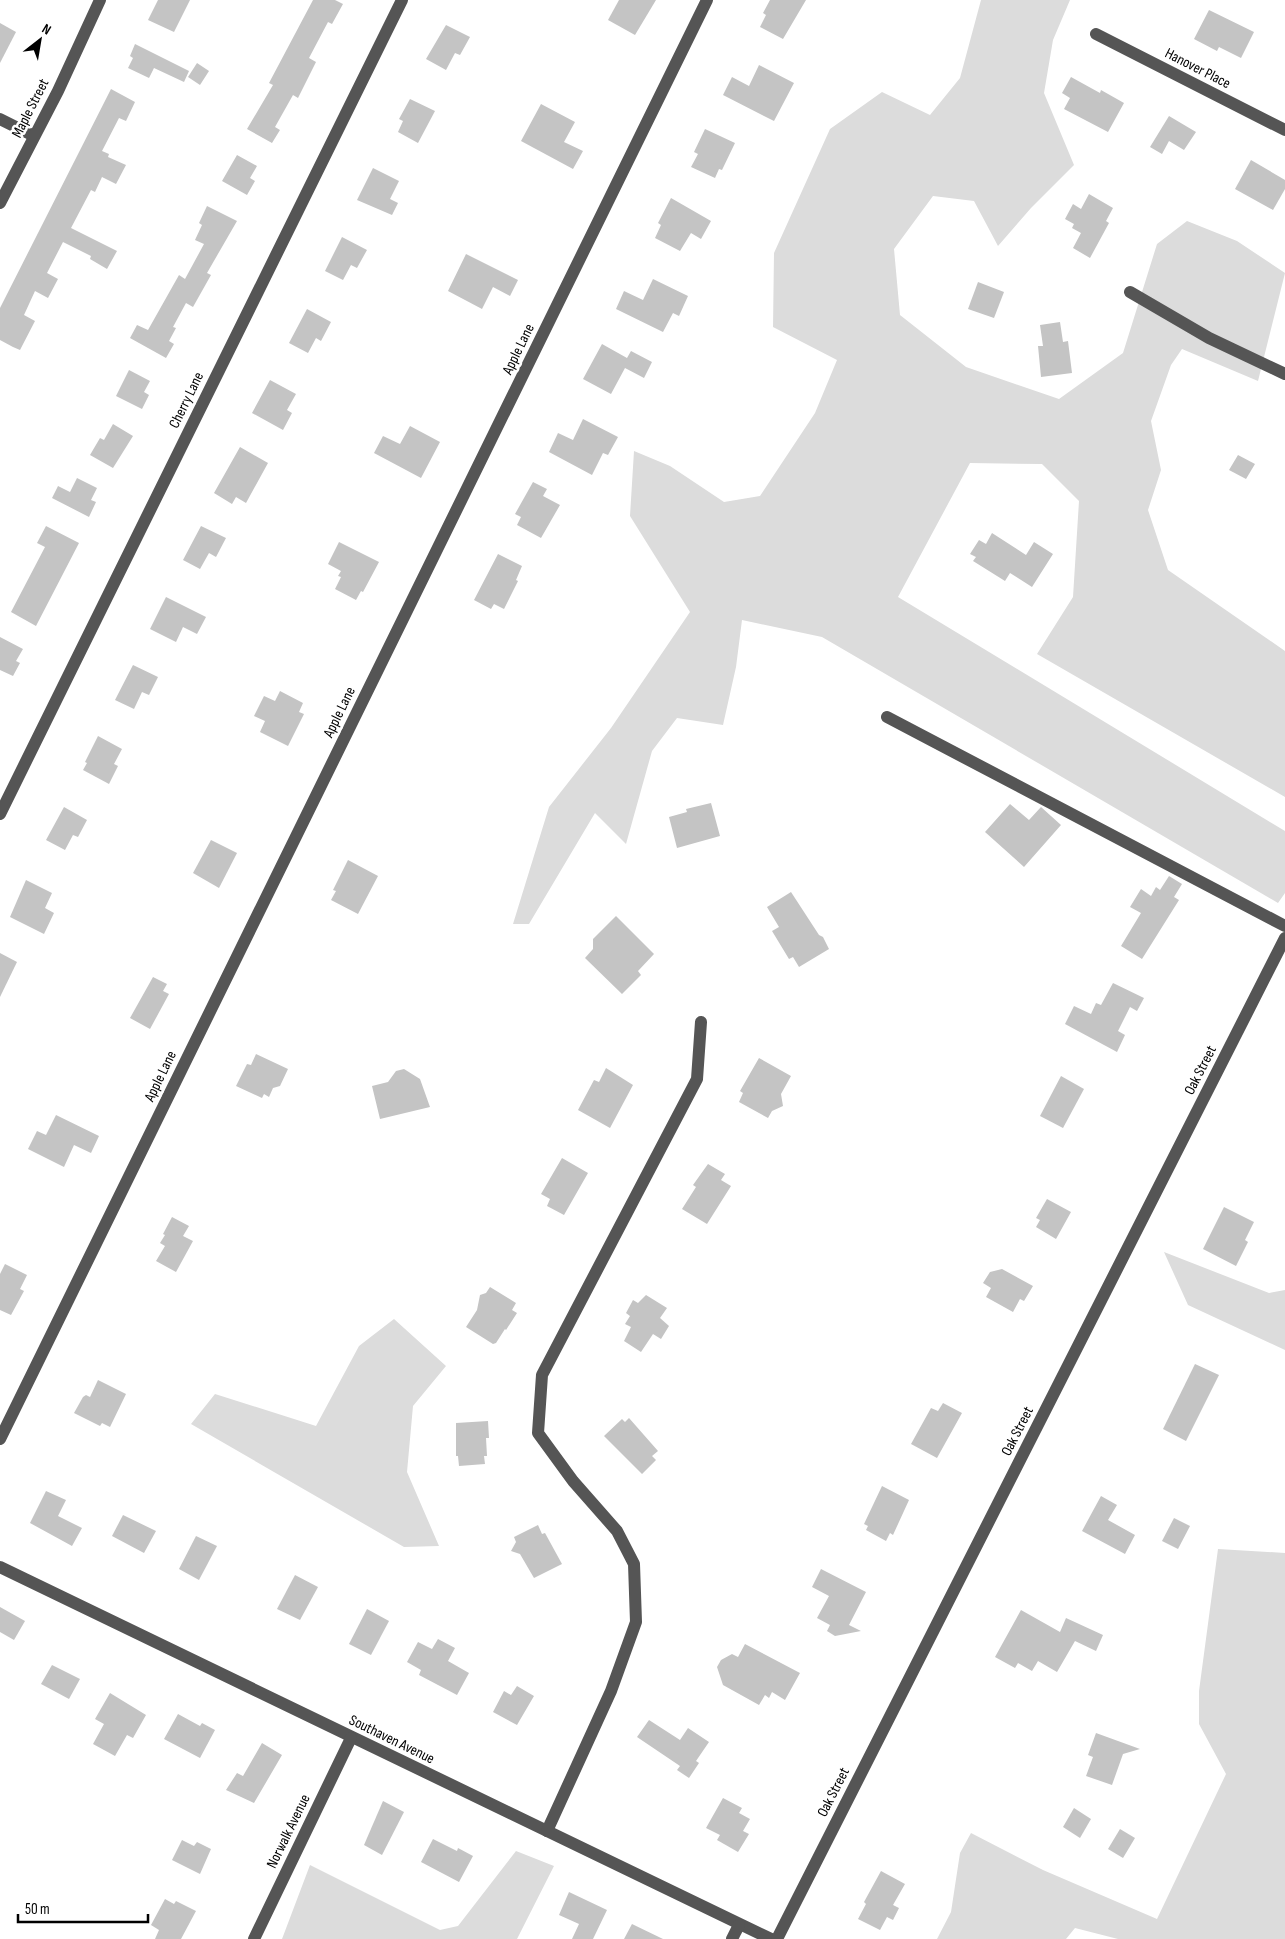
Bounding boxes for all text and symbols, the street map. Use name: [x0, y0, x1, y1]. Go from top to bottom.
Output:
north arrow: [15, 15, 65, 65]
text: N: [39, 20, 54, 38]
street label: Hanover Place: [1162, 44, 1234, 93]
street label: Maple Street: [8, 75, 54, 141]
street label: Apple Lane: [498, 321, 539, 379]
street label: Cherry Lane: [165, 369, 208, 432]
street label: Apple Lane: [319, 684, 360, 742]
street label: Oak Street: [1180, 1042, 1221, 1098]
street label: Apple Lane: [140, 1048, 181, 1106]
street label: Oak Street: [997, 1403, 1038, 1459]
street label: Southaven Avenue: [346, 1711, 438, 1768]
street label: Oak Street: [813, 1764, 854, 1820]
street label: Norwalk Avenue: [262, 1791, 315, 1871]
scale bar: [18, 1892, 148, 1924]
text: 50 m: [25, 1900, 50, 1919]

